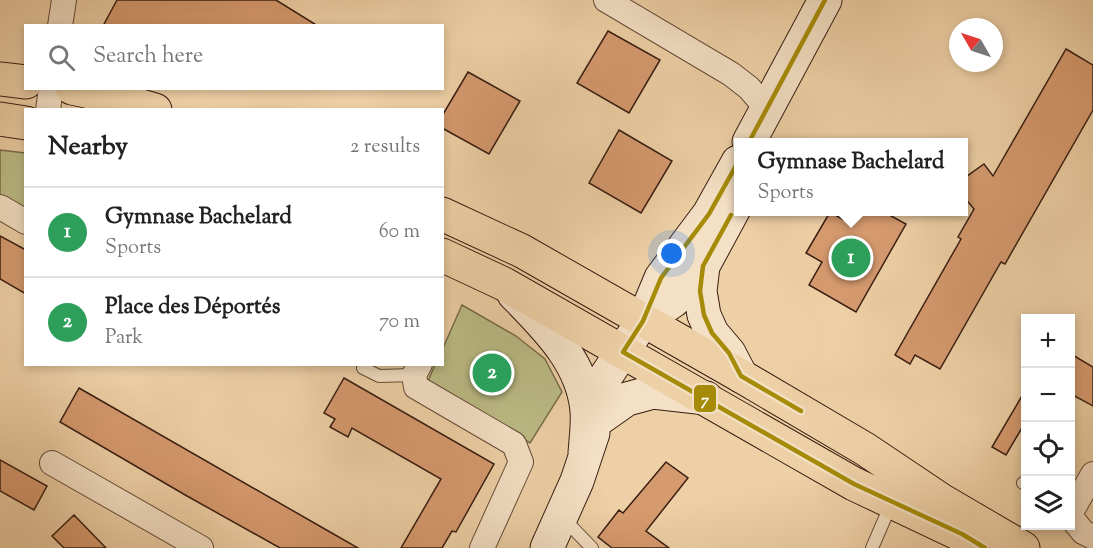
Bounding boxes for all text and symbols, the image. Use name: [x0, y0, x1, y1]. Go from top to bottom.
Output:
north arrow: [949, 18, 1003, 72]
search box: [24, 24, 444, 90]
icon: search: [45, 41, 78, 74]
text: Search here: [93, 41, 203, 73]
text: Nearby: [48, 129, 128, 166]
text: 2 results: [350, 133, 420, 162]
popup: [734, 138, 968, 216]
text: Gymnase Bachelard: [758, 147, 944, 179]
text: Sports: [758, 179, 814, 208]
text: Gymnase Bachelard: [105, 202, 292, 234]
text: 1: [64, 218, 71, 247]
text: 60 m: [379, 218, 420, 247]
text: Sports: [105, 234, 161, 263]
pin: 1: [832, 236, 870, 280]
your location: [657, 239, 686, 268]
text: Place des Déportés: [105, 292, 280, 324]
text: 2: [63, 308, 72, 337]
text: 70 m: [379, 308, 420, 337]
map controls: [1021, 314, 1075, 530]
button: +: [1021, 314, 1075, 368]
text: Park: [105, 324, 143, 353]
pin: 2: [472, 350, 512, 395]
button: −: [1021, 368, 1075, 422]
line badge: 7: [693, 384, 717, 413]
text: 7: [701, 390, 710, 413]
button: locate: [1021, 422, 1075, 476]
button: layers: [1021, 476, 1075, 530]

